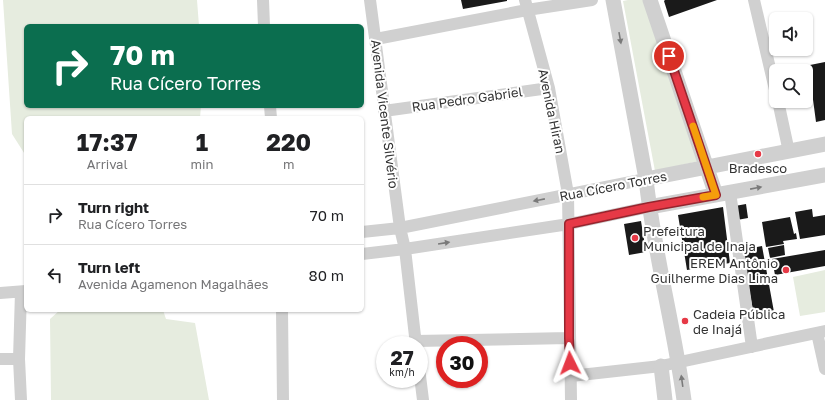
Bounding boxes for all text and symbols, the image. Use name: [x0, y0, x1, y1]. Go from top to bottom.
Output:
map controls: [769, 12, 813, 108]
button: sound: [769, 12, 813, 56]
one-way arrow: [618, 32, 624, 44]
text: 70 m: [110, 38, 175, 71]
street label: Avenida Vicente Silvério: [368, 39, 402, 190]
pin: [652, 39, 686, 73]
icon: right: [44, 40, 96, 92]
icon: arrive: [658, 45, 680, 67]
button: search: [769, 64, 813, 108]
street label: Avenida Hiran: [535, 67, 569, 155]
text: Rua Cícero Torres: [110, 72, 261, 94]
street label: Rua Pedro Gabriel: [411, 83, 523, 115]
text: 17:37: [77, 127, 138, 156]
text: 1: [196, 127, 208, 156]
text: 220: [266, 127, 311, 156]
marker: Bradesco: [753, 149, 763, 159]
text: Arrival: [87, 156, 128, 172]
text: min: [190, 156, 213, 172]
text: m: [283, 156, 294, 172]
place label: Bradesco: [729, 160, 787, 176]
street label: Rua Cícero Torres: [558, 168, 668, 204]
one-way arrow: [750, 184, 762, 190]
text: Turn right: [78, 198, 149, 216]
one-way arrow: [533, 198, 545, 204]
icon: right: [44, 204, 66, 226]
text: 70 m: [310, 206, 344, 224]
text: Rua Cícero Torres: [78, 216, 187, 232]
place label: Prefeitura Municipal de Inaja: [643, 223, 756, 254]
marker: Prefeitura Municipal de Inaja: [630, 233, 640, 243]
one-way arrow: [438, 240, 450, 246]
place label: EREM Antônio Guilherme Dias Lima: [651, 255, 778, 286]
text: Turn left: [78, 258, 140, 276]
icon: left: [44, 264, 66, 286]
marker: EREM Antônio Guilherme Dias Lima: [781, 265, 791, 275]
text: 80 m: [309, 266, 344, 284]
text: Avenida Agamenon Magalhães: [78, 276, 268, 292]
place label: Cadeia Pública de Inajá: [693, 306, 785, 337]
marker: Cadeia Pública de Inajá: [680, 316, 690, 326]
speed limit sign: 30: [436, 336, 488, 388]
position arrow: [549, 342, 591, 384]
text: 27: [390, 345, 414, 369]
text: km/h: [389, 366, 415, 378]
one-way arrow: [679, 375, 685, 387]

